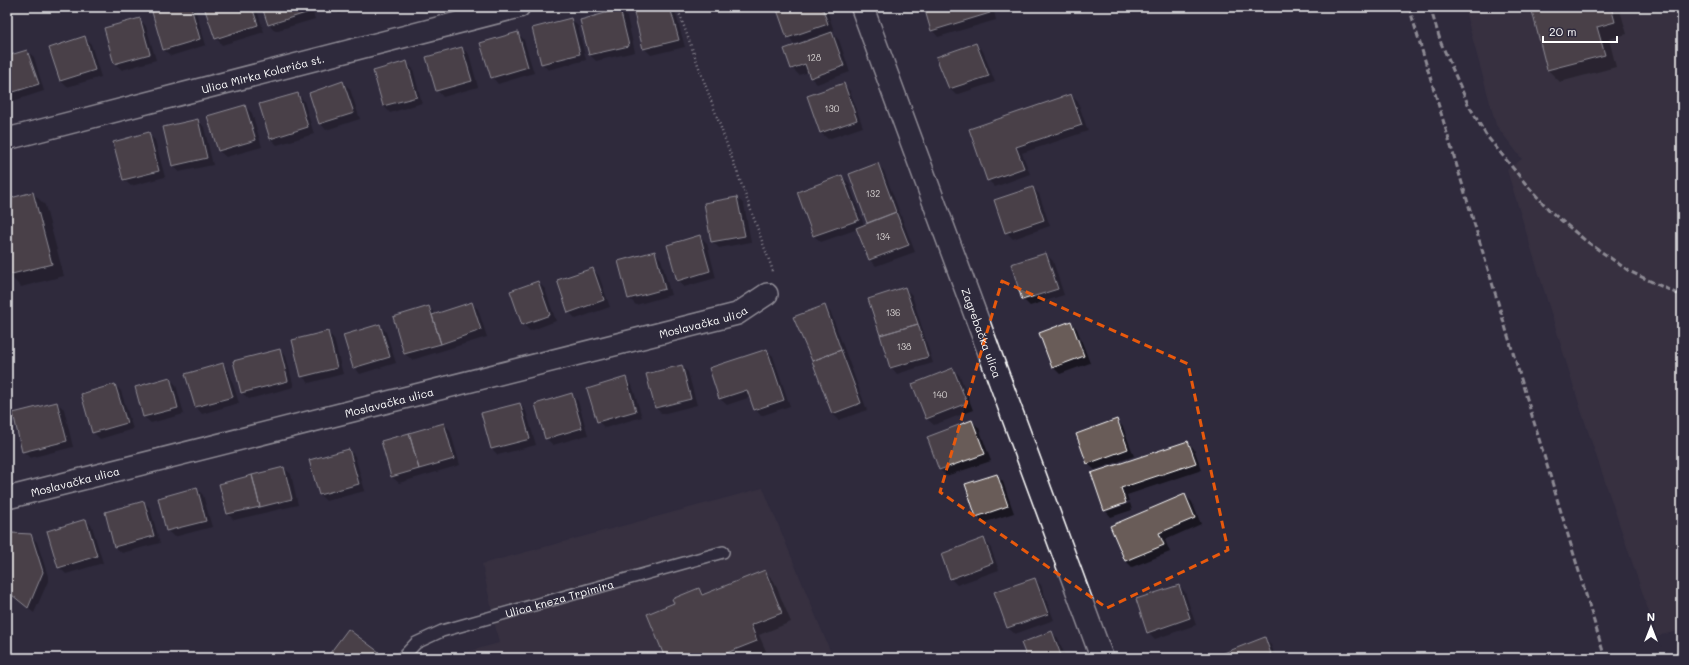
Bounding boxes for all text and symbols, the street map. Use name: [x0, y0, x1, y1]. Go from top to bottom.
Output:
scale bar: [1543, 18, 1617, 44]
text: 20 m: [1549, 23, 1577, 39]
street label: Ulica Mirka Kolarića st.: [200, 50, 326, 96]
house number: 128: [807, 52, 822, 63]
house number: 130: [825, 103, 840, 114]
house number: 132: [866, 188, 880, 199]
house number: 134: [876, 231, 891, 242]
street label: Zagrebačka ulica: [959, 285, 1006, 380]
street label: Moslavačka ulica: [657, 302, 750, 341]
house number: 136: [886, 307, 900, 318]
house number: 138: [897, 341, 912, 352]
street label: Moslavačka ulica: [343, 383, 435, 420]
house number: 140: [933, 389, 948, 400]
street label: Moslavačka ulica: [29, 462, 121, 499]
street label: Ulica kneza Trpimira: [503, 576, 615, 620]
north arrow: [1631, 607, 1671, 647]
text: N: [1647, 609, 1655, 624]

